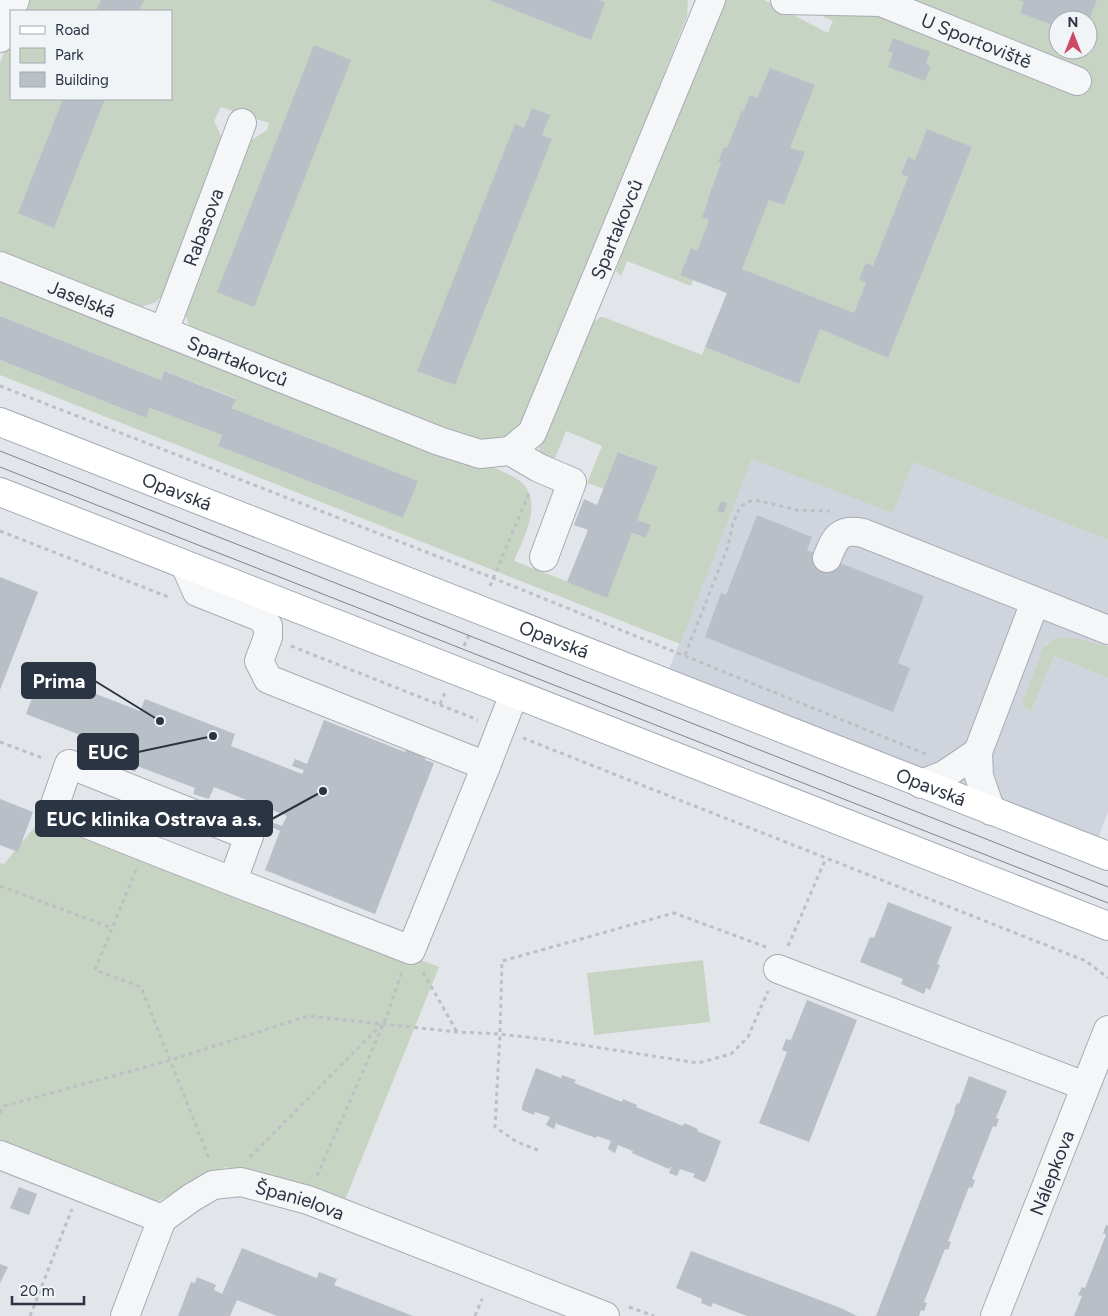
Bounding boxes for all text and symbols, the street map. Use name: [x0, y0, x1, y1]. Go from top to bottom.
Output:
street label: U Sportoviště: [918, 8, 1035, 74]
legend: [10, 10, 172, 100]
north arrow: [1048, 10, 1098, 60]
text: N: [1068, 14, 1078, 31]
text: Road: [55, 21, 90, 39]
text: Park: [55, 46, 84, 64]
text: Building: [55, 71, 109, 89]
street label: Spartakovců: [586, 176, 648, 283]
street label: Rabasova: [178, 185, 229, 269]
street label: Jaselská: [45, 275, 119, 323]
street label: Spartakovců: [184, 331, 291, 392]
street label: Opavská: [139, 468, 215, 516]
street label: Opavská: [516, 615, 592, 663]
callout: Prima: [22, 663, 95, 698]
text: Prima: [33, 669, 85, 693]
callout: EUC: [78, 734, 138, 769]
text: EUC: [88, 740, 128, 764]
street label: Opavská: [893, 763, 969, 811]
callout: EUC klinika Ostrava a.s.: [36, 801, 272, 836]
text: EUC klinika Ostrava a.s.: [46, 807, 262, 831]
street label: Nálepkova: [1025, 1127, 1079, 1219]
street label: Španielova: [253, 1175, 348, 1225]
scale bar: [12, 1274, 85, 1306]
text: 20 m: [20, 1282, 54, 1300]

